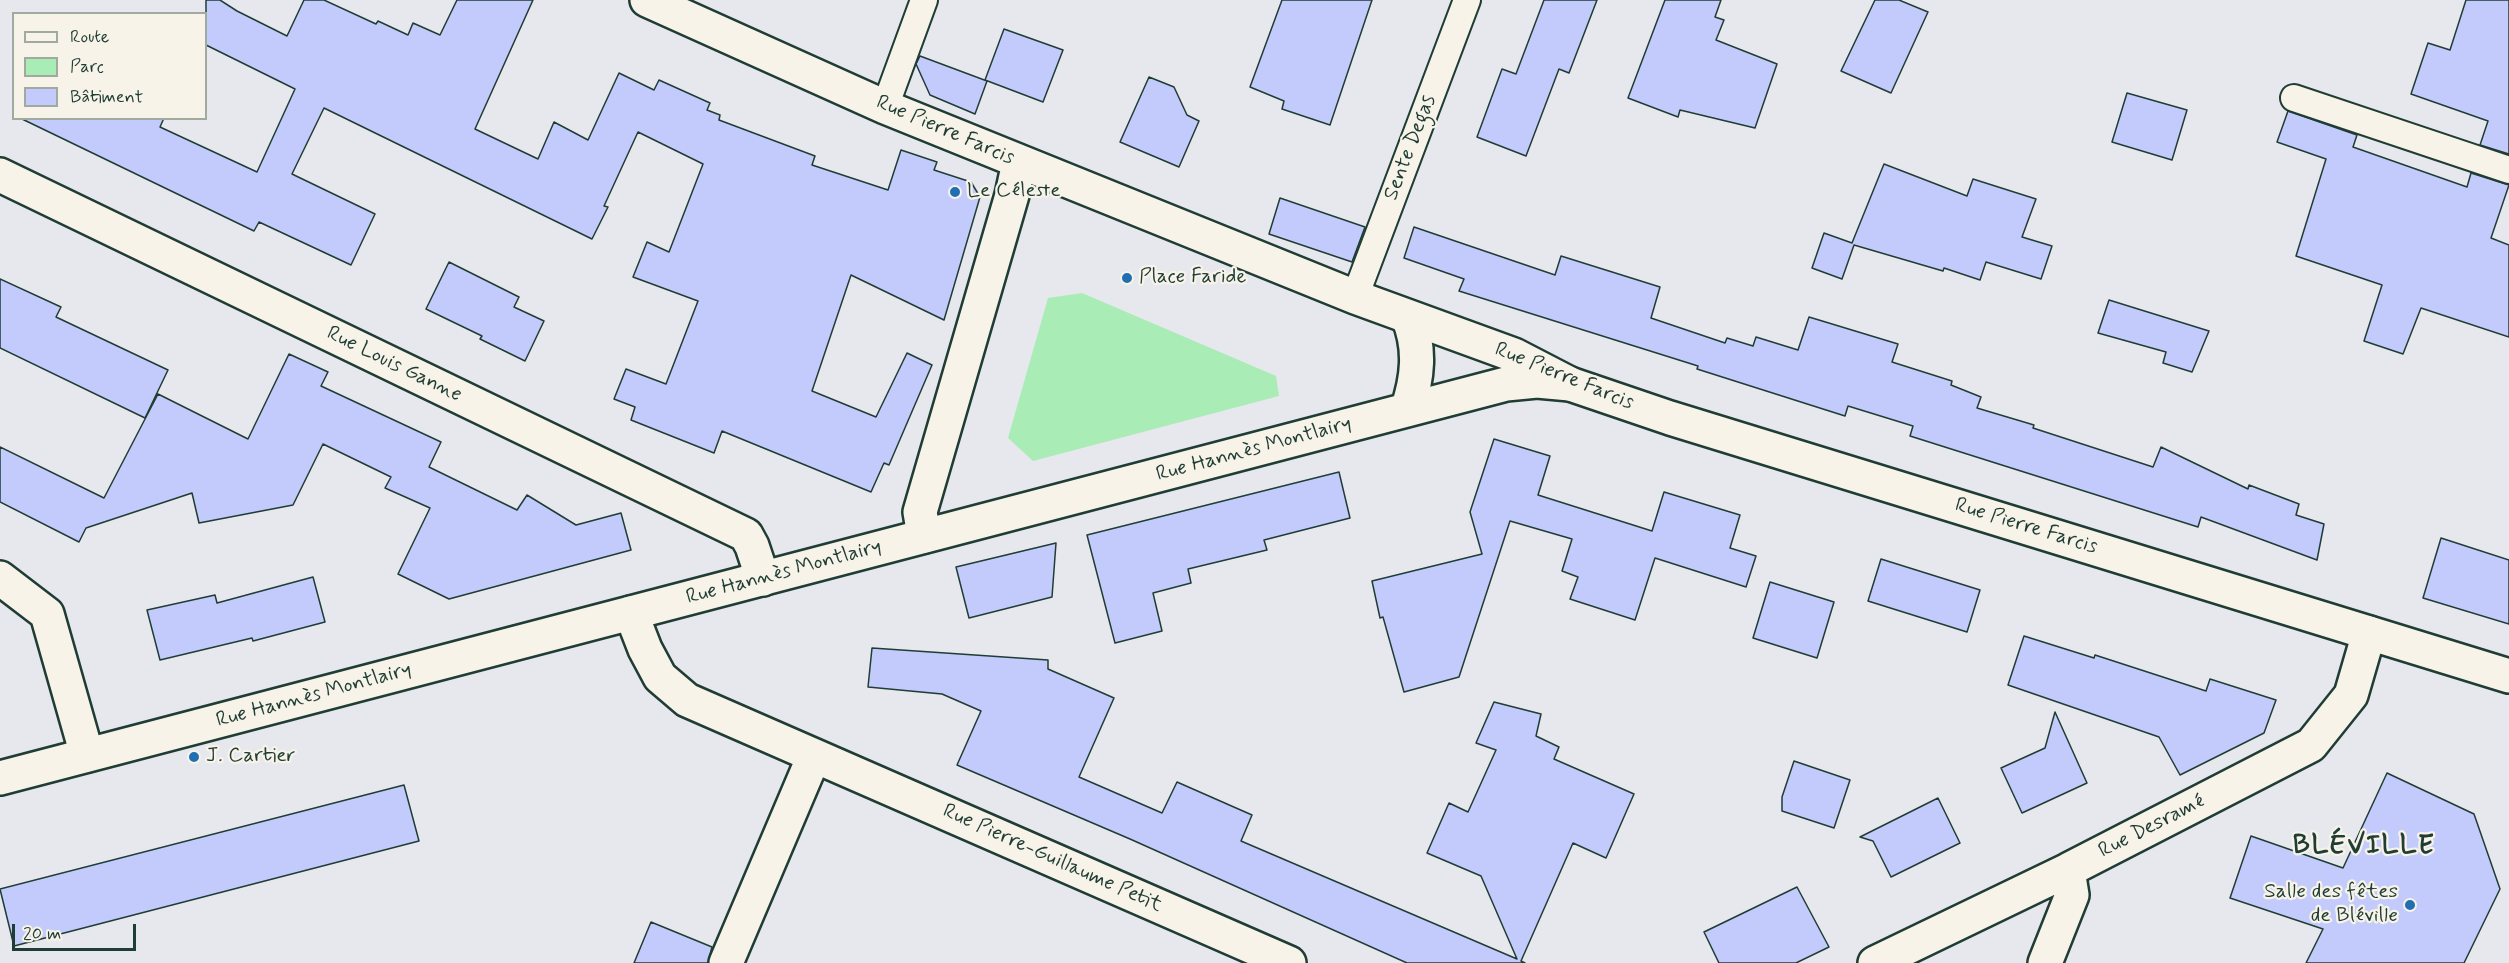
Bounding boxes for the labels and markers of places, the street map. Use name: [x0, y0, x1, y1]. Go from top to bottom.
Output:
place label: Le Céleste: [967, 179, 1061, 205]
marker: Le Céleste: [948, 185, 962, 199]
place label: Place Faride: [1139, 265, 1246, 291]
marker: Place Faride: [1120, 271, 1134, 285]
place label: J. Cartier: [206, 744, 295, 770]
marker: J. Cartier: [187, 750, 201, 764]
place label: Salle des fêtes de Bléville: [2264, 880, 2398, 930]
marker: Salle des fêtes de Bléville: [2403, 898, 2417, 912]

